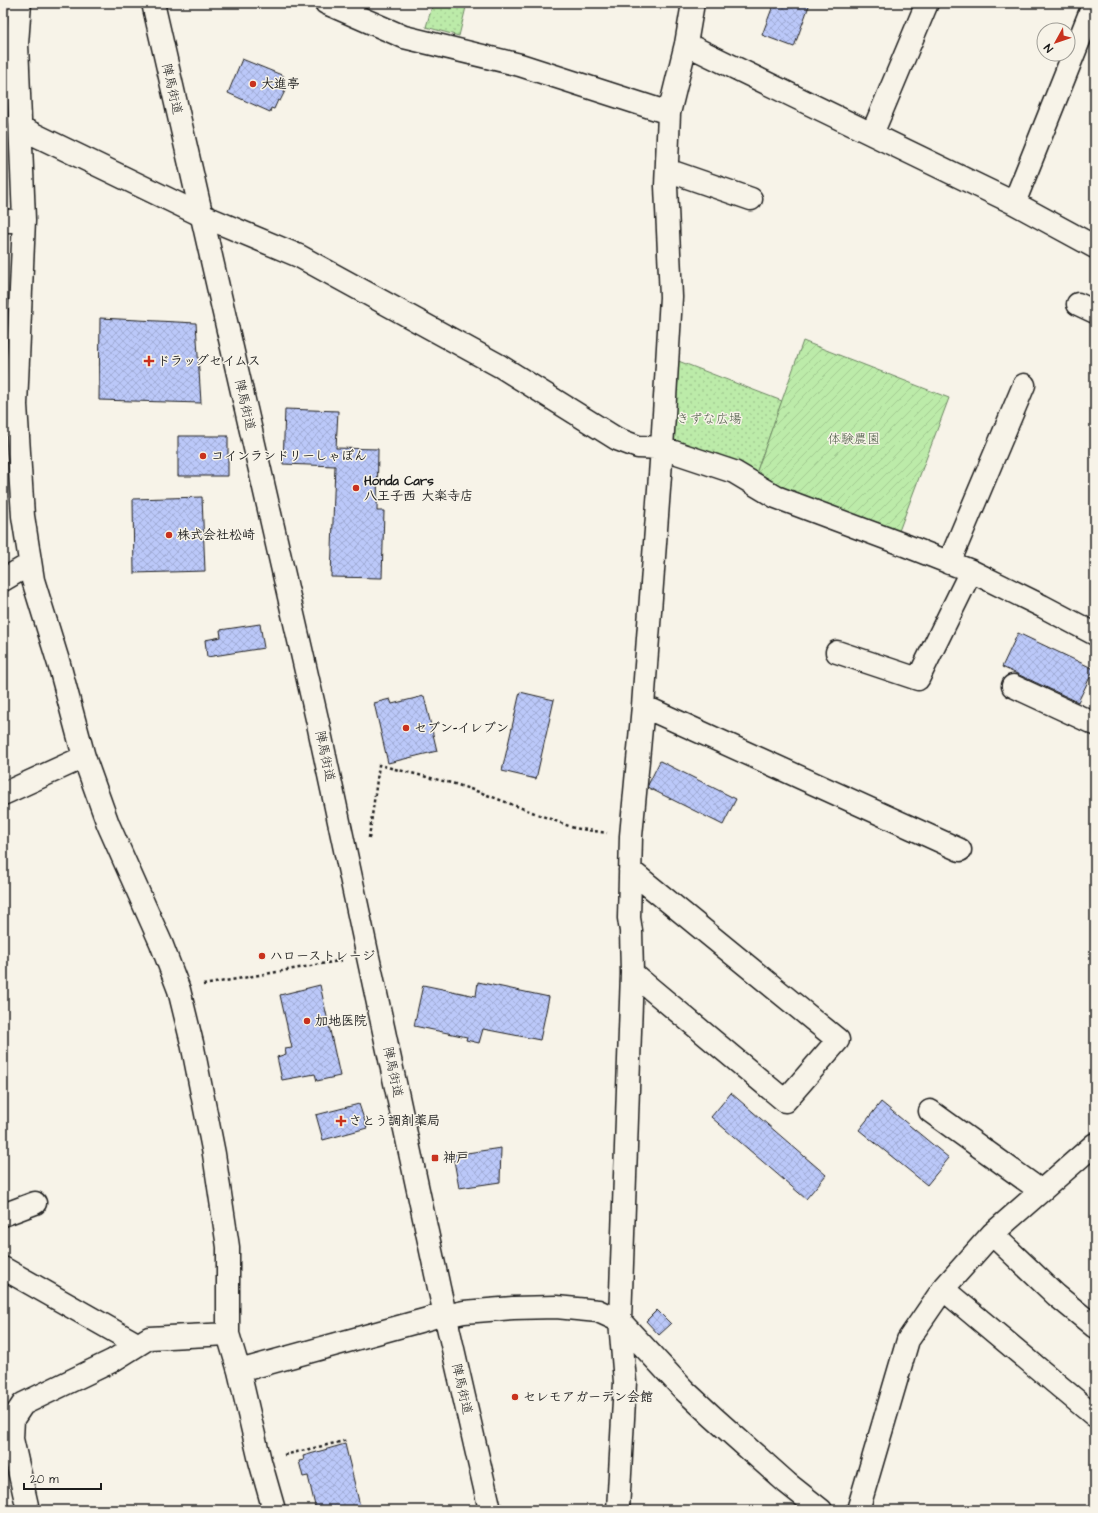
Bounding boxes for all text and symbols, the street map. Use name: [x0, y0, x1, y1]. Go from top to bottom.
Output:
north arrow: [1036, 22, 1076, 62]
text: N: [1041, 41, 1057, 56]
street label: 陣馬街道: [157, 62, 187, 116]
place label: 大進亭: [261, 75, 300, 93]
marker: 大進亭: [248, 79, 258, 89]
place label: ドラッグセイムス: [157, 352, 260, 370]
marker: ドラッグセイムス: [144, 356, 154, 366]
street label: 陣馬街道: [230, 378, 260, 432]
park label: きずな広場: [676, 410, 742, 428]
park label: 体験農園: [828, 430, 880, 448]
place label: コインランドリーしゃぼん: [211, 447, 367, 465]
marker: コインランドリーしゃぼん: [198, 451, 208, 461]
place label: Honda Cars 八王子西 大楽寺店: [364, 472, 473, 505]
marker: Honda Cars 八王子西 大楽寺店: [351, 483, 361, 493]
place label: 株式会社松崎: [177, 526, 255, 544]
marker: 株式会社松崎: [164, 530, 174, 540]
place label: セブン-イレブン: [414, 719, 509, 737]
marker: セブン-イレブン: [401, 723, 411, 733]
street label: 陣馬街道: [311, 729, 339, 783]
place label: ハローストレージ: [270, 947, 375, 965]
marker: ハローストレージ: [257, 951, 267, 961]
place label: 加地医院: [315, 1012, 367, 1030]
marker: 加地医院: [302, 1016, 312, 1026]
street label: 陣馬街道: [379, 1045, 407, 1099]
place label: さとう調剤薬局: [349, 1112, 440, 1130]
marker: さとう調剤薬局: [336, 1116, 346, 1126]
place label: 神戸: [443, 1149, 469, 1167]
marker: 神戸: [430, 1153, 440, 1163]
street label: 陣馬街道: [447, 1362, 477, 1416]
place label: セレモアガーデン会館: [523, 1388, 653, 1406]
marker: セレモアガーデン会館: [510, 1392, 520, 1402]
scale bar: [24, 1465, 101, 1491]
text: 20 m: [30, 1471, 59, 1488]

